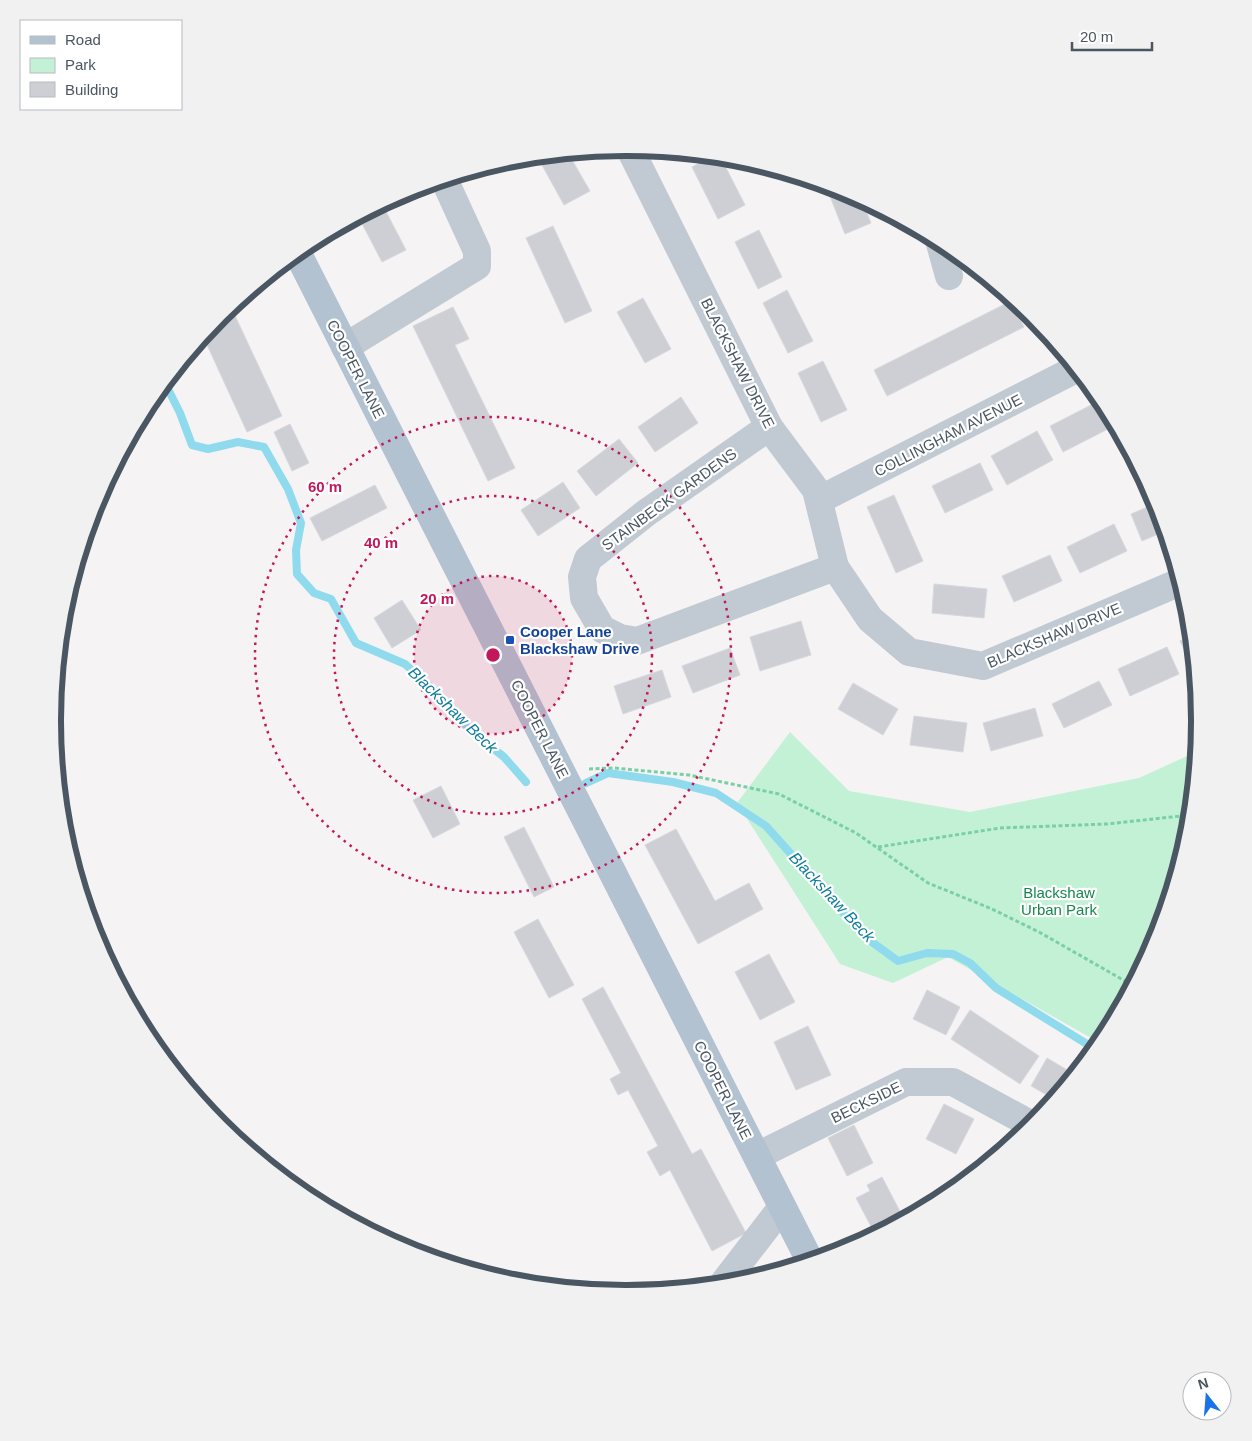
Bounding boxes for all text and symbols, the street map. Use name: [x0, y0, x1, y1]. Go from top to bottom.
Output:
legend: [20, 20, 182, 110]
scale bar: [1072, 20, 1152, 52]
text: 20 m: [1080, 28, 1113, 45]
text: Road: [65, 31, 101, 48]
text: Park: [65, 56, 96, 73]
text: Building: [65, 81, 118, 98]
street label: BLACKSHAW DRIVE: [698, 295, 778, 431]
street label: COOPER LANE: [324, 317, 388, 421]
street label: COLLINGHAM AVENUE: [871, 390, 1025, 480]
street label: STAINBECK GARDENS: [598, 444, 740, 554]
text: 60 m: [308, 478, 342, 495]
text: 40 m: [364, 534, 398, 551]
text: 20 m: [420, 590, 454, 607]
street label: BLACKSHAW DRIVE: [985, 599, 1123, 671]
place label: Cooper Lane Blackshaw Drive: [520, 623, 639, 657]
marker: Cooper Lane Blackshaw Drive: [504, 634, 516, 646]
centre of rings: [484, 646, 502, 664]
water label: Blackshaw Beck: [405, 663, 502, 757]
street label: COOPER LANE: [508, 677, 572, 781]
water label: Blackshaw Beck: [786, 849, 879, 946]
park label: Blackshaw Urban Park: [1021, 884, 1097, 918]
street label: COOPER LANE: [691, 1038, 755, 1142]
street label: BECKSIDE: [828, 1078, 904, 1126]
north arrow: [1182, 1371, 1232, 1421]
text: N: [1196, 1374, 1210, 1393]

